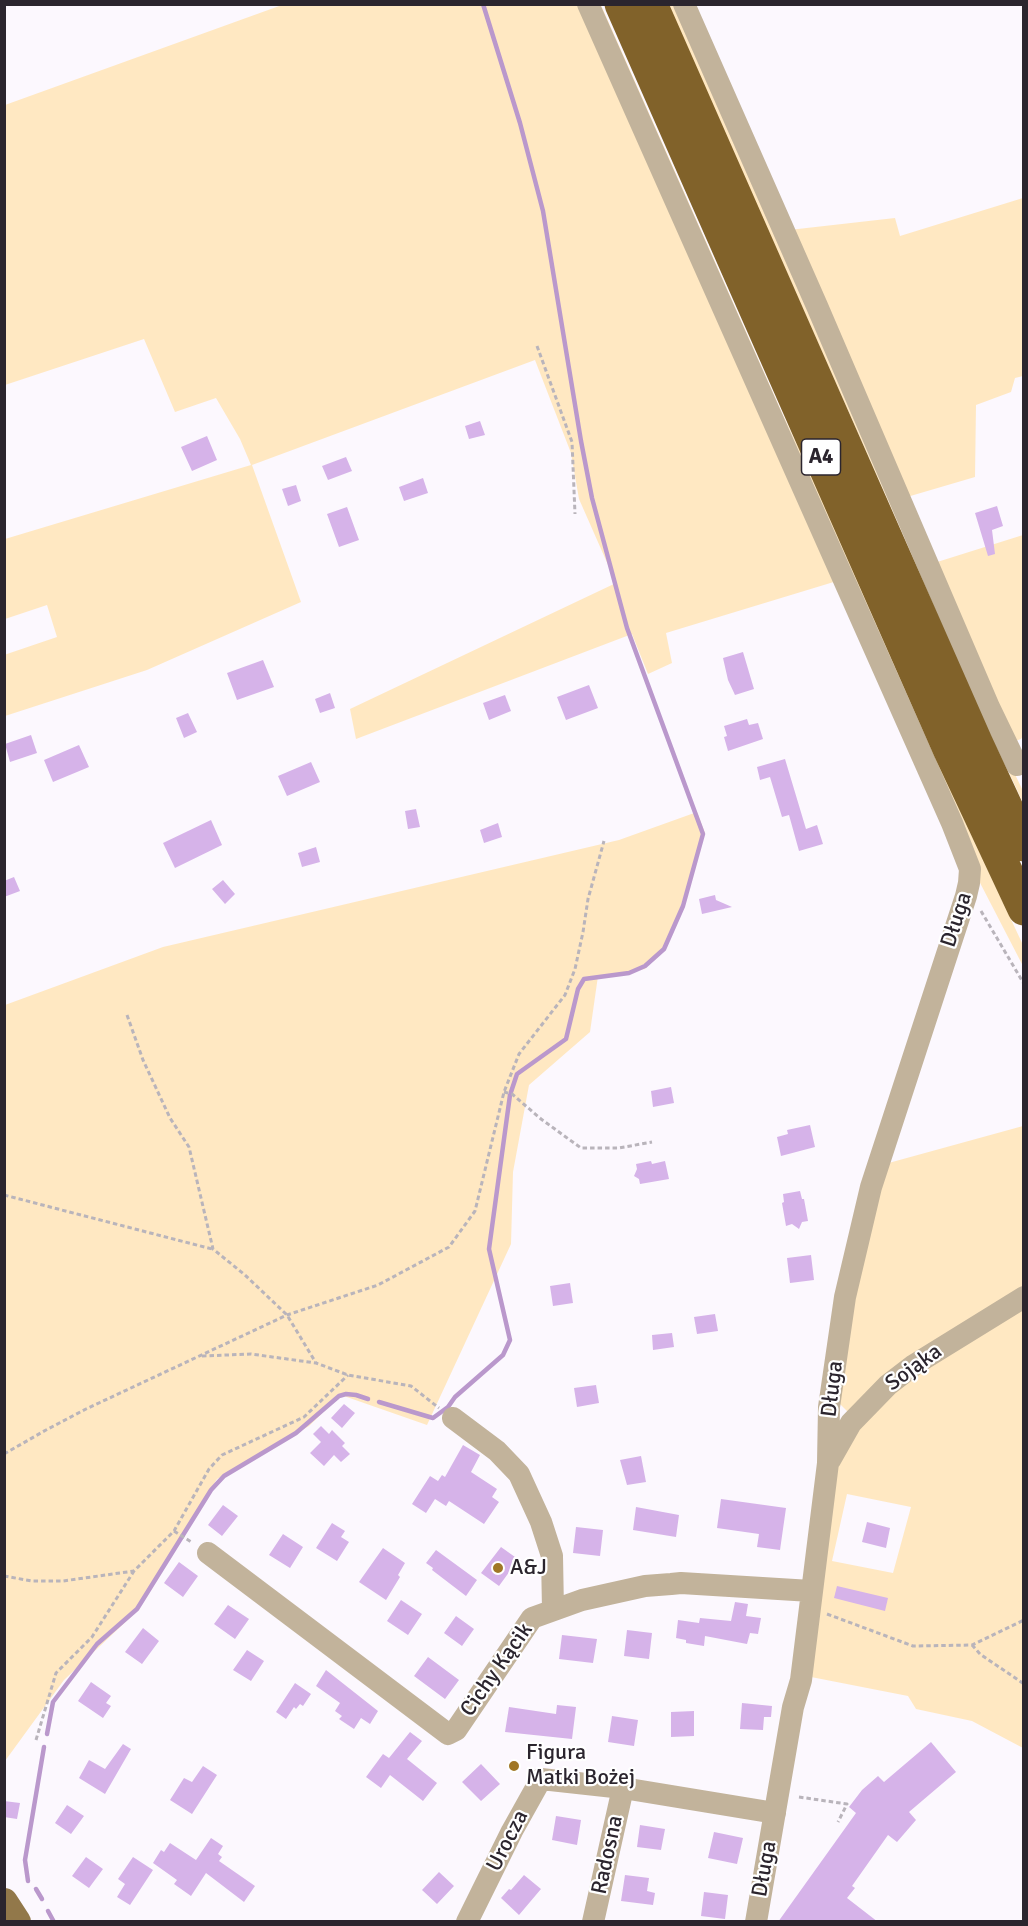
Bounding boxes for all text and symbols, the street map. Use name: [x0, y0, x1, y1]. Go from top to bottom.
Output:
road number: A4: [802, 439, 840, 475]
street label: Długa: [936, 889, 978, 951]
street label: Sojąka: [881, 1339, 947, 1397]
street label: Długa: [816, 1359, 850, 1419]
place label: A&J: [510, 1555, 547, 1581]
marker: A&J: [491, 1561, 505, 1575]
street label: Cichy Kącik: [455, 1618, 539, 1722]
place label: Figura Matki Bożej: [526, 1740, 635, 1792]
marker: Figura Matki Bożej: [507, 1759, 521, 1773]
street label: Urocza: [481, 1806, 535, 1876]
street label: Radosna: [587, 1813, 629, 1897]
street label: Długa: [747, 1839, 783, 1899]

